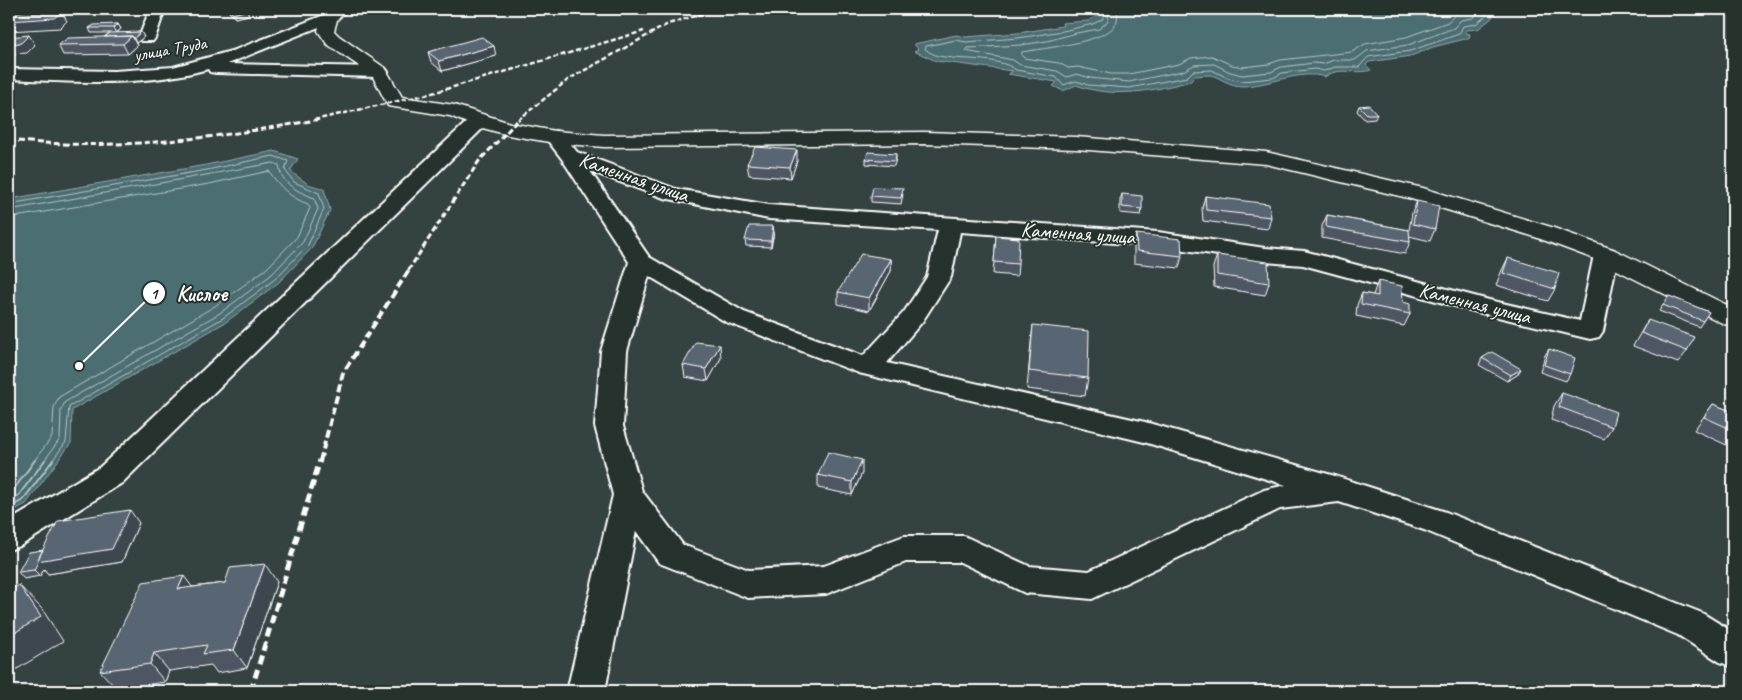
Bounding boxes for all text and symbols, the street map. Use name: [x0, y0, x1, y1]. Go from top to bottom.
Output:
street label: улица Труда: [131, 32, 210, 66]
street label: Каменная улица: [576, 146, 694, 208]
street label: Каменная улица: [1020, 216, 1138, 250]
callout: Кислое: [141, 275, 237, 312]
street label: Каменная улица: [1416, 277, 1535, 330]
text: Кислое: [177, 280, 229, 308]
text: 1: [151, 285, 160, 304]

